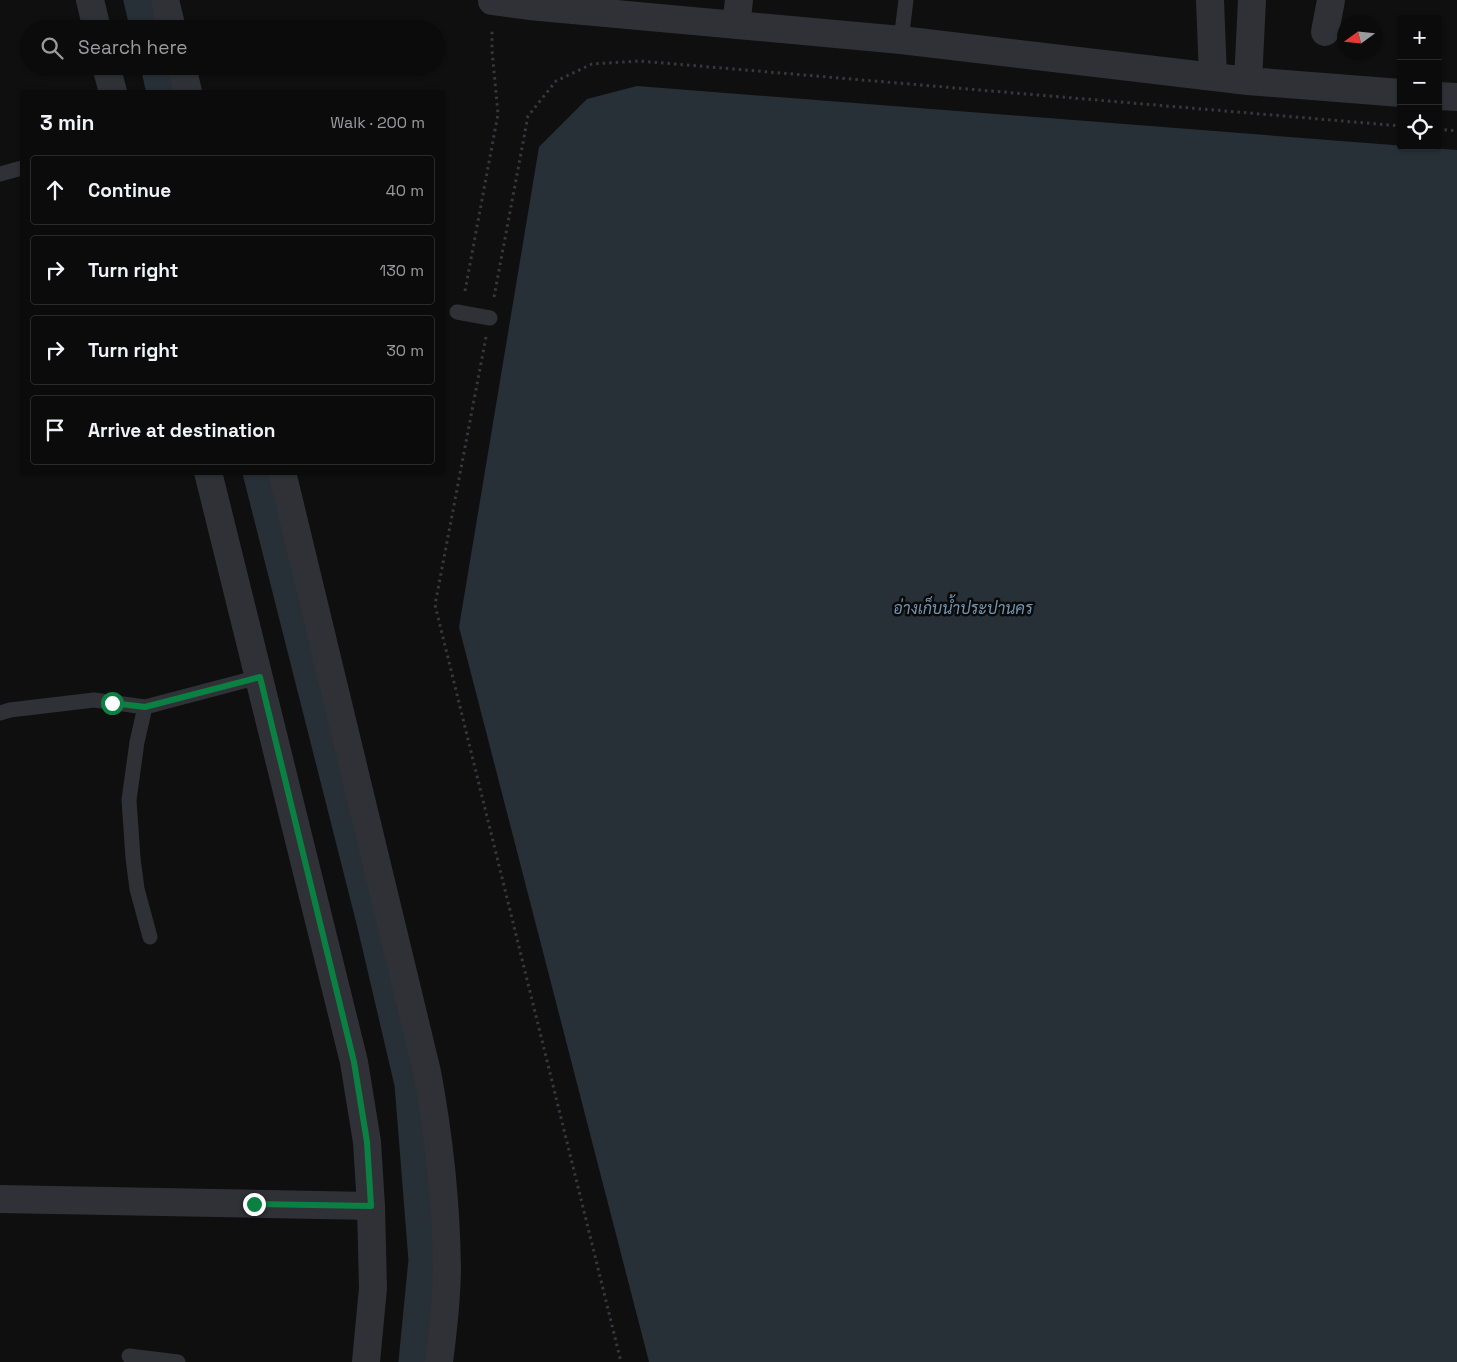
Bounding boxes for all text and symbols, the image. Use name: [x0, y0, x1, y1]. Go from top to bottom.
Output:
north arrow: [1337, 15, 1382, 60]
map controls: [1397, 15, 1442, 150]
button: +: [1397, 15, 1442, 60]
search box: [20, 20, 445, 75]
icon: search: [38, 34, 66, 62]
text: Search here: [78, 35, 188, 60]
button: −: [1397, 60, 1442, 105]
button: locate: [1397, 105, 1442, 150]
text: 3 min: [40, 109, 95, 136]
text: Walk · 200 m: [330, 112, 425, 133]
icon: ahead: [41, 176, 69, 204]
text: Continue: [88, 178, 171, 203]
text: 40 m: [386, 180, 424, 201]
icon: right: [41, 256, 69, 284]
text: Turn right: [88, 258, 178, 283]
text: 130 m: [380, 260, 424, 281]
icon: right: [41, 336, 69, 364]
text: Turn right: [88, 338, 178, 363]
text: 30 m: [386, 340, 424, 361]
icon: arrive: [41, 416, 69, 444]
text: Arrive at destination: [88, 418, 276, 443]
water label: อ่างเก็บน้ำประปานคร: [893, 594, 1034, 619]
route start: [101, 692, 124, 715]
route end: [243, 1193, 266, 1216]

